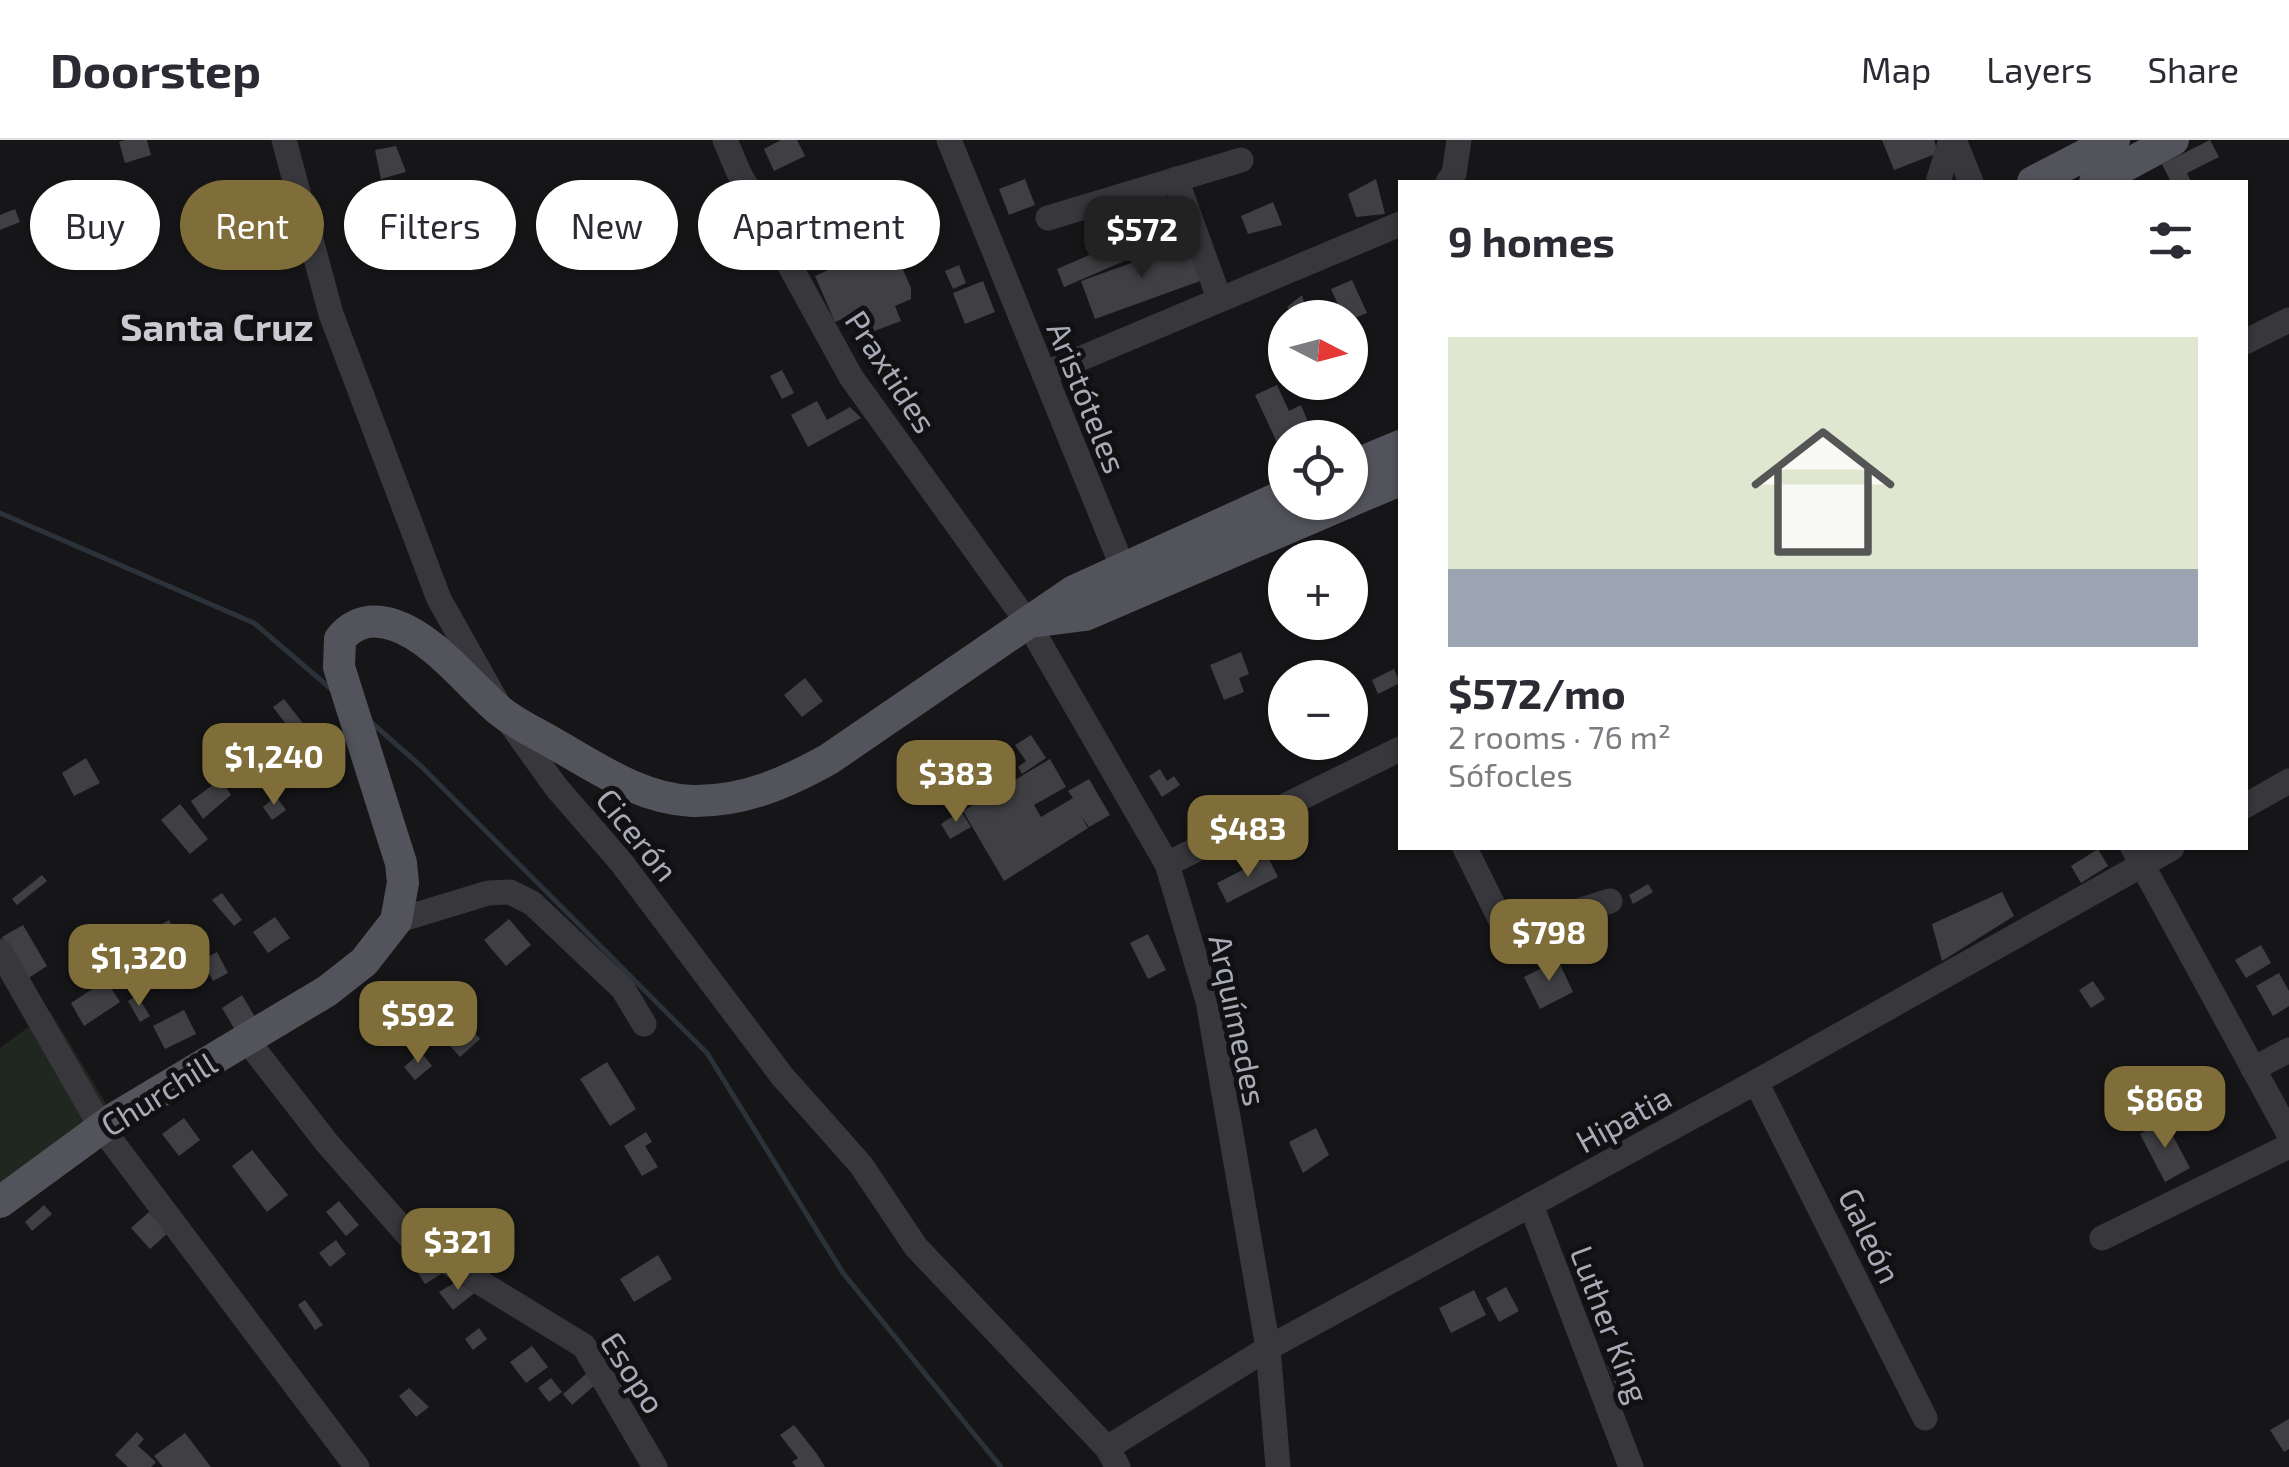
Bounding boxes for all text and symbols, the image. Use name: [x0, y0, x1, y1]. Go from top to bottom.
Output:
text: Doorstep: [50, 40, 261, 98]
text: Map: [1861, 48, 1931, 90]
text: Layers: [1986, 48, 2092, 90]
text: Share: [2147, 48, 2239, 90]
chip: Buy: [30, 180, 160, 270]
chip: Rent: [180, 180, 324, 270]
chip: Filters: [344, 180, 516, 270]
chip: New: [536, 180, 678, 270]
chip: Apartment: [698, 180, 940, 270]
pin: $572: [1083, 196, 1201, 281]
text: $572: [1106, 209, 1178, 247]
icon: filters: [2143, 213, 2198, 268]
text: 9 homes: [1448, 215, 1615, 265]
north arrow: [1268, 300, 1368, 400]
map controls: [1268, 300, 1368, 760]
district label: Santa Cruz: [120, 303, 314, 349]
street label: Praxtides: [838, 303, 946, 439]
street label: Aristóteles: [1040, 316, 1136, 478]
icon: home: [1733, 402, 1913, 582]
button: locate: [1268, 420, 1368, 520]
button: +: [1268, 540, 1368, 640]
button: −: [1268, 660, 1368, 760]
text: $572/mo: [1448, 667, 1626, 717]
text: 2 rooms · 76 m²: [1448, 717, 1671, 755]
pin: $1,240: [193, 723, 355, 808]
text: $1,240: [224, 736, 324, 774]
pin: $383: [897, 740, 1015, 825]
text: $383: [919, 753, 993, 791]
text: Sófocles: [1448, 755, 1573, 793]
street label: Cicerón: [589, 780, 687, 888]
pin: $483: [1189, 795, 1307, 880]
text: $483: [1209, 808, 1287, 846]
pin: $798: [1490, 899, 1608, 984]
text: $798: [1512, 912, 1586, 950]
pin: $1,320: [58, 924, 220, 1009]
street label: Arquímedes: [1202, 931, 1276, 1109]
text: $1,320: [90, 937, 188, 975]
pin: $592: [359, 981, 477, 1066]
text: $592: [381, 994, 455, 1032]
street label: Churchill: [93, 1043, 223, 1143]
pin: $868: [2106, 1066, 2224, 1151]
street label: Hipatia: [1569, 1076, 1677, 1160]
text: $868: [2126, 1079, 2204, 1117]
street label: Galeón: [1832, 1181, 1910, 1289]
pin: $321: [399, 1208, 517, 1293]
text: $321: [423, 1221, 493, 1259]
street label: Luther King: [1564, 1240, 1658, 1408]
street label: Esopo: [594, 1324, 674, 1420]

